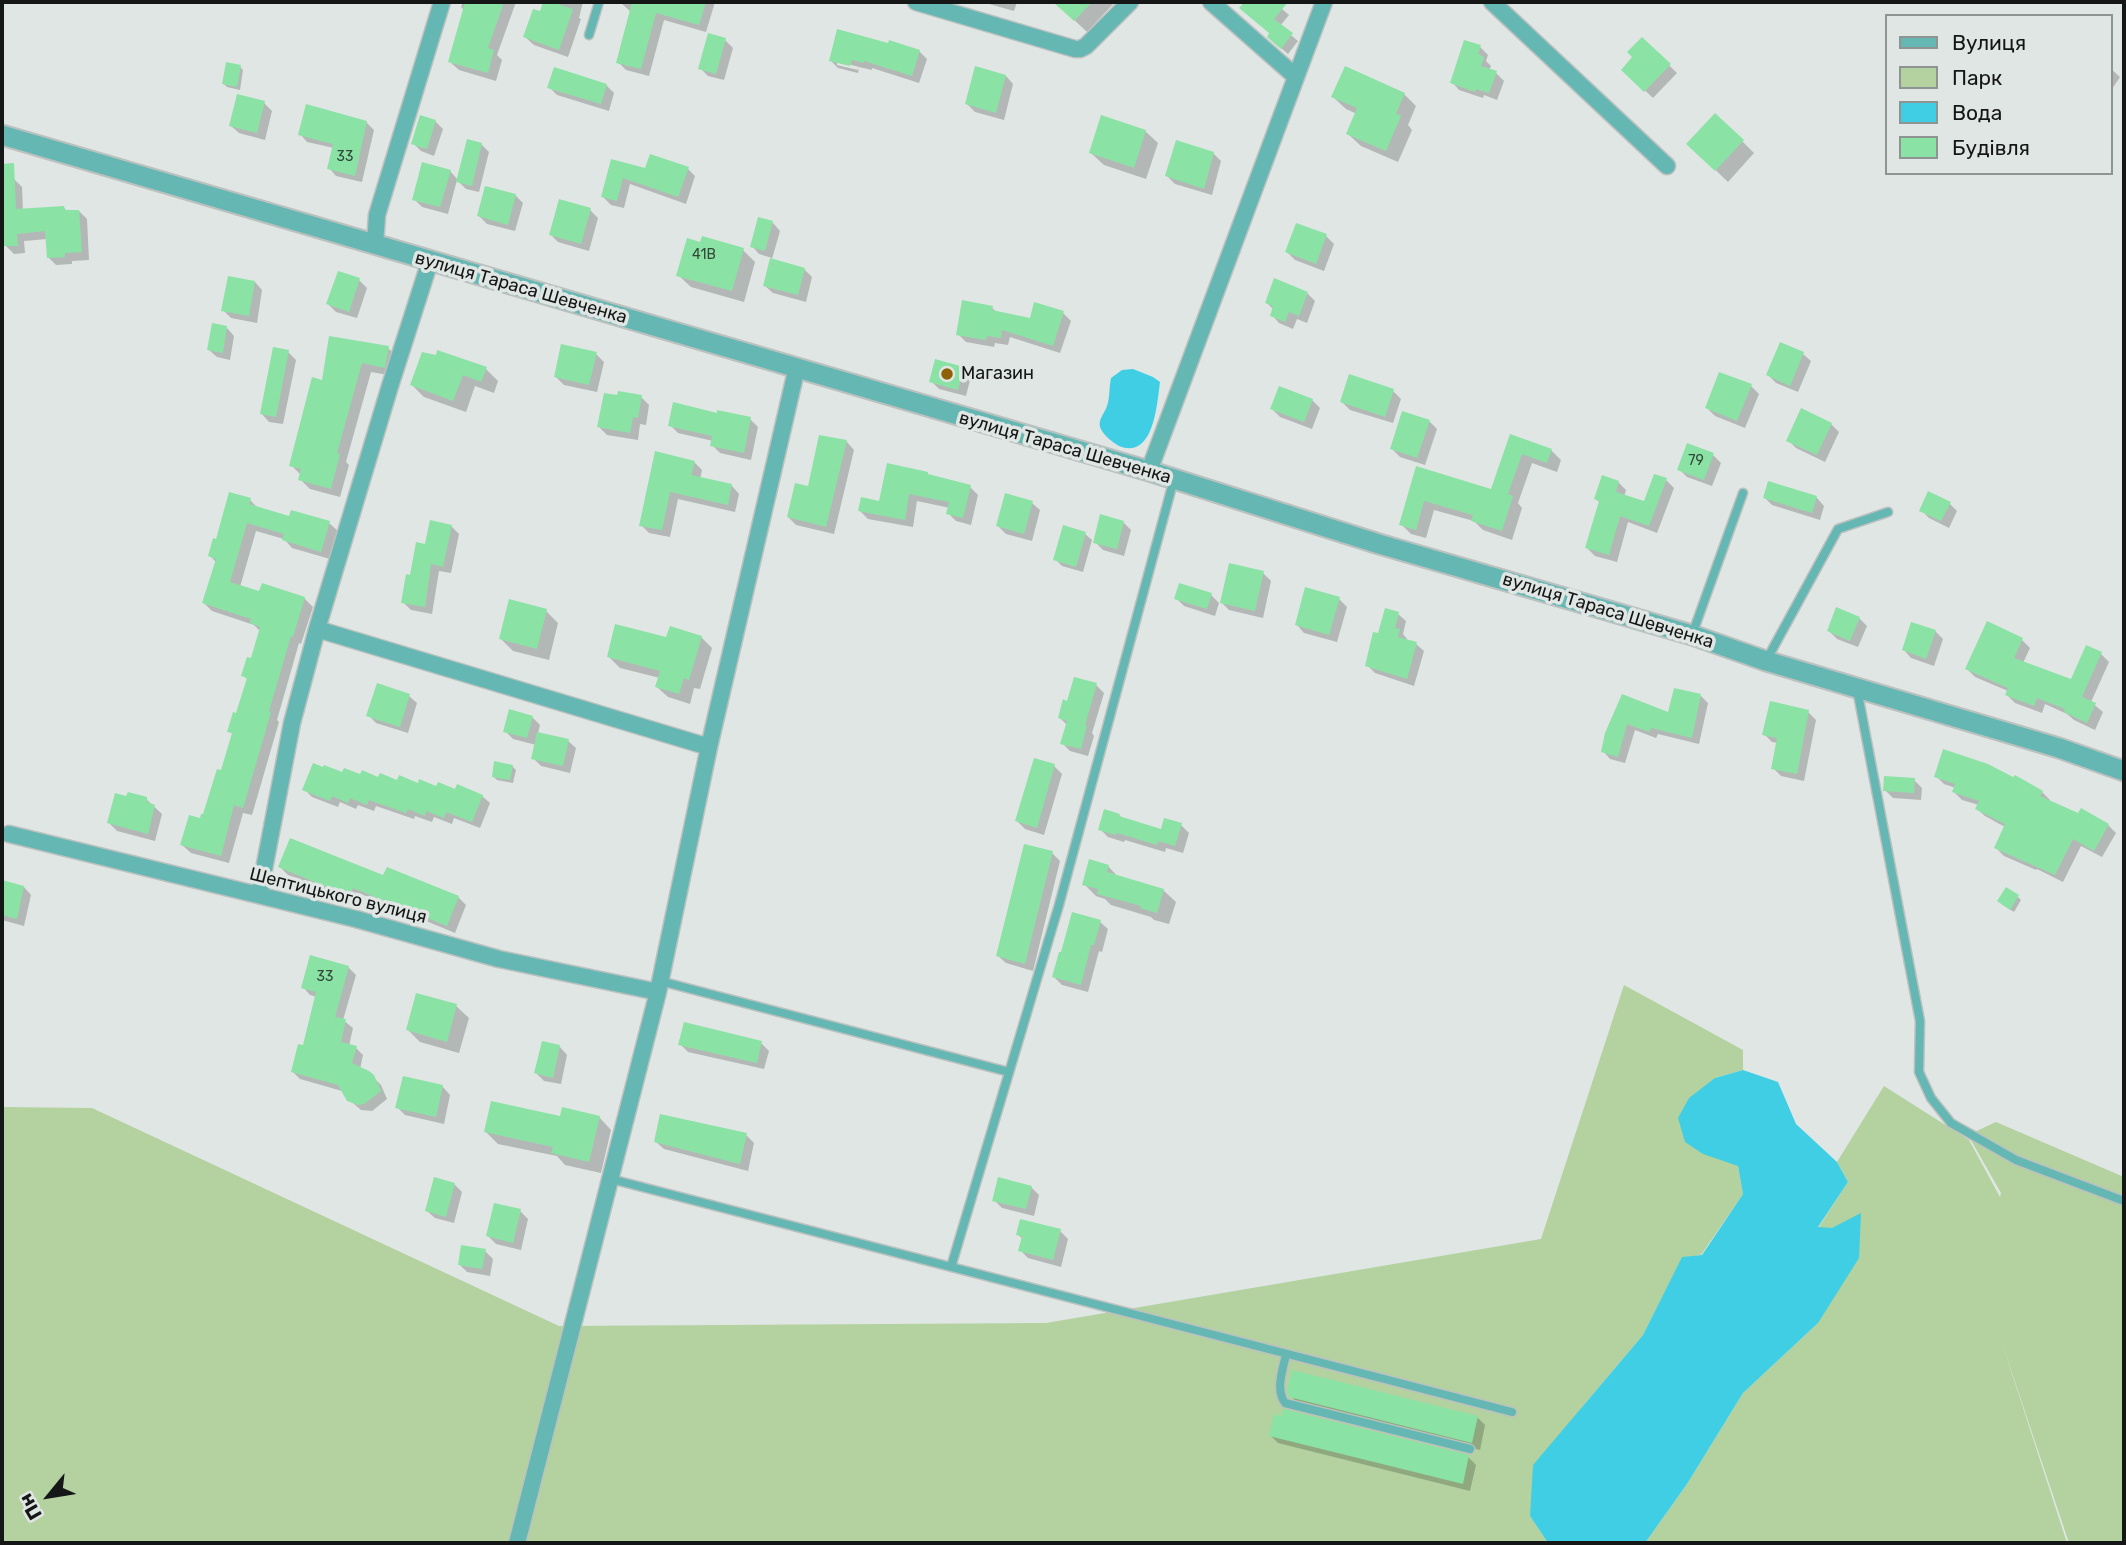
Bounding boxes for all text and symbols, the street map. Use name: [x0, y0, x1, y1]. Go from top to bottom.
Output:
legend: [1884, 14, 2112, 175]
text: Вулиця: [1952, 30, 2026, 55]
text: Парк: [1952, 65, 2002, 90]
text: Вода: [1952, 100, 2002, 125]
text: Будівля: [1952, 135, 2030, 160]
house number: 33: [337, 149, 353, 165]
street label: вулиця Тараса Шевченка: [413, 247, 629, 329]
house number: 41В: [692, 247, 716, 263]
place label: Магазин: [961, 363, 1034, 385]
marker: Магазин: [939, 366, 955, 382]
street label: вулиця Тараса Шевченка: [957, 407, 1173, 489]
house number: 79: [1688, 453, 1704, 469]
street label: вулиця Тараса Шевченка: [1500, 569, 1716, 653]
street label: Шептицького вулиця: [247, 864, 429, 928]
house number: 33: [317, 969, 333, 985]
north arrow: [14, 1461, 84, 1531]
text: Пн: [14, 1490, 47, 1524]

